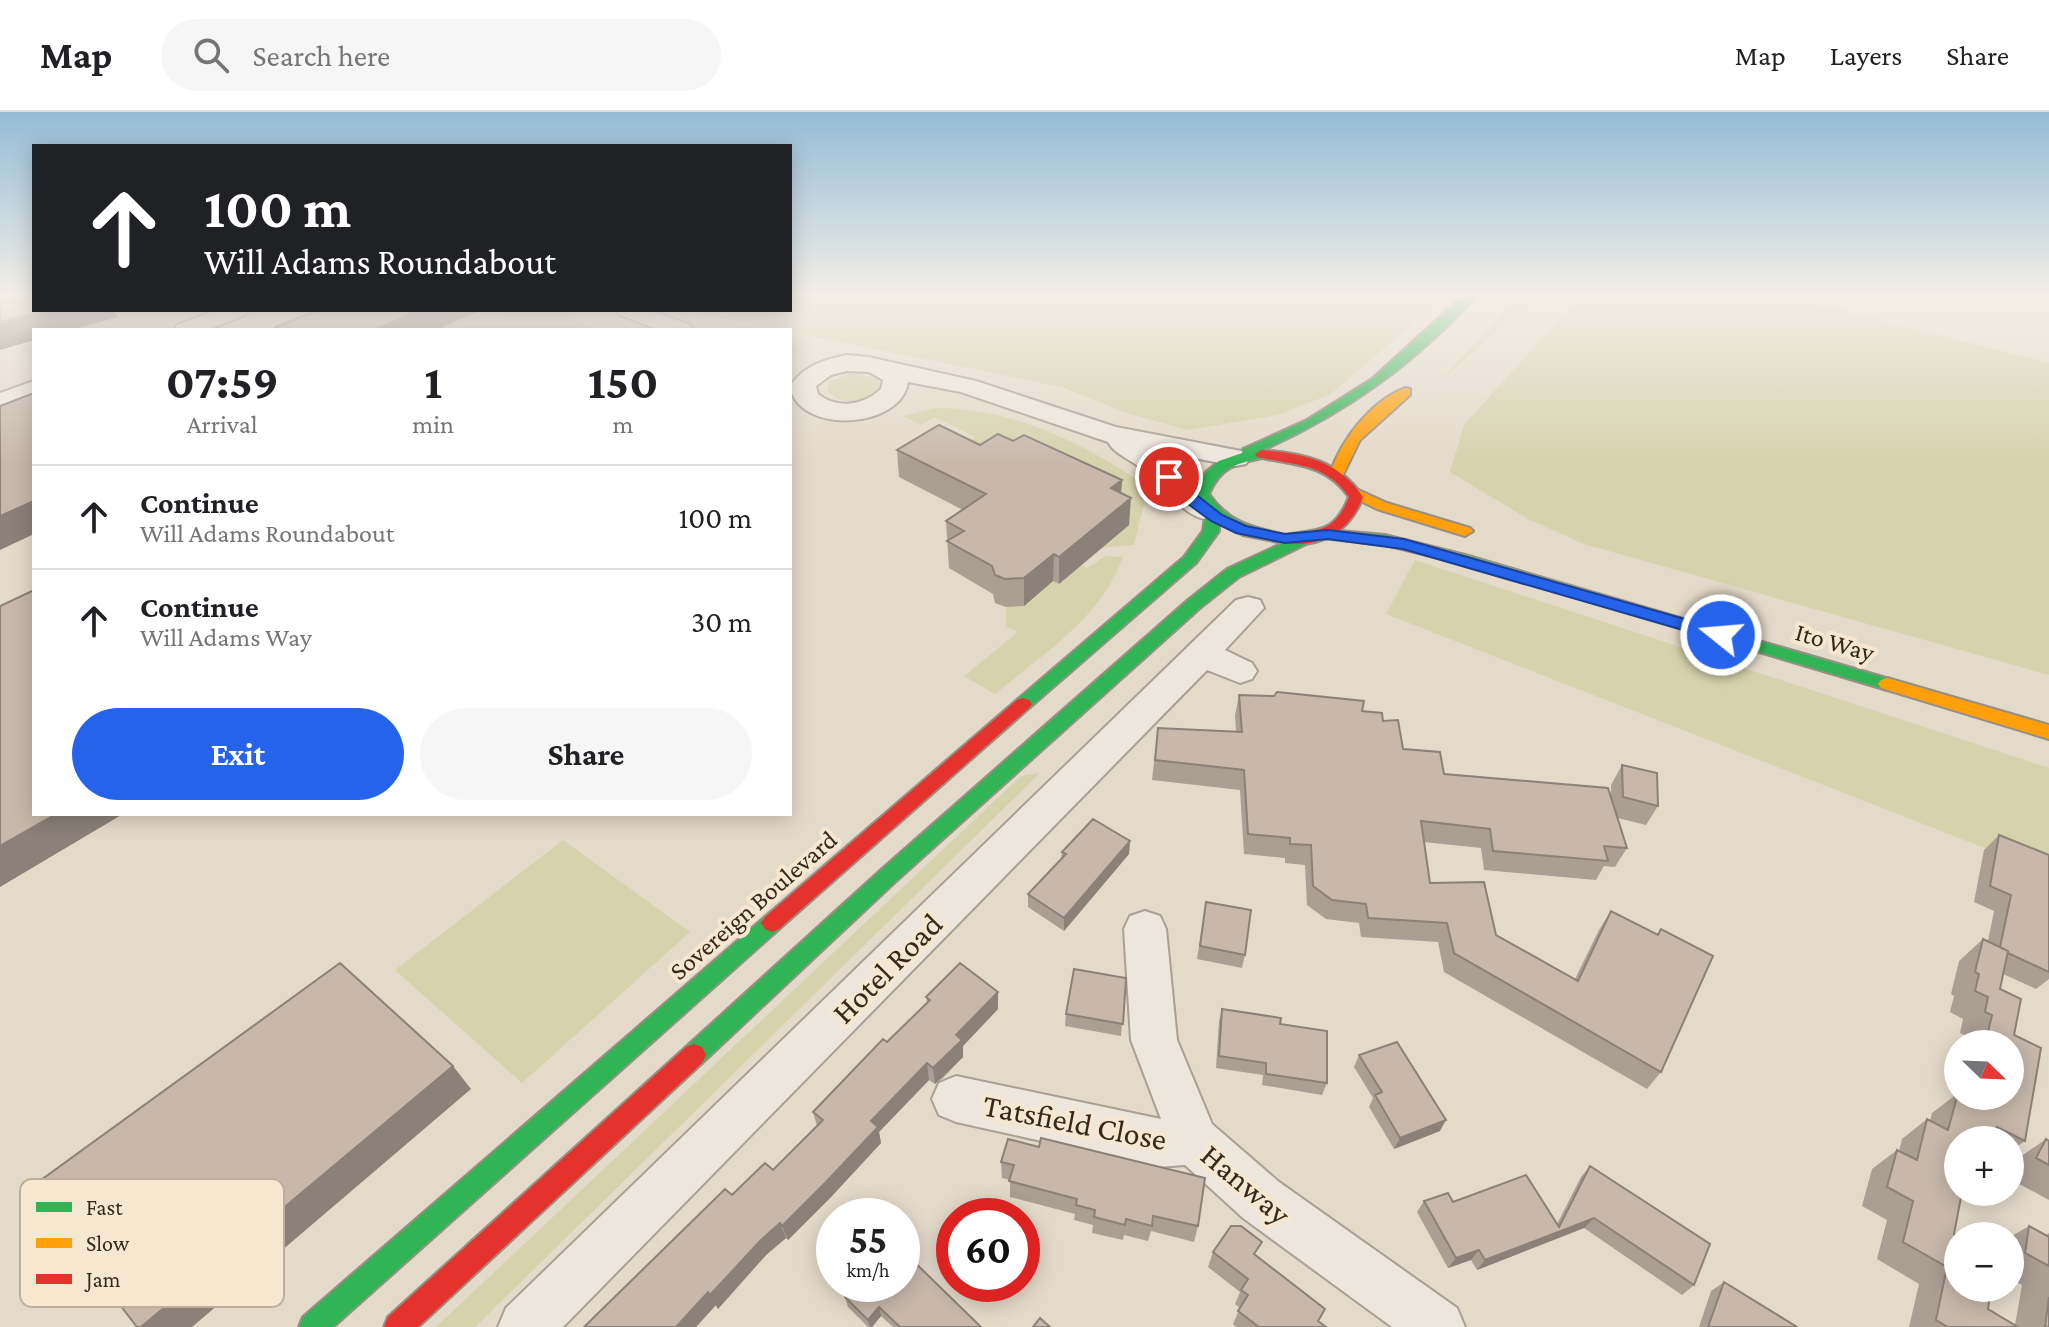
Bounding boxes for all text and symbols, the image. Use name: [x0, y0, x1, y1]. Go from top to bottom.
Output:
search box: [161, 19, 721, 91]
icon: search: [189, 33, 233, 77]
text: Map: [40, 34, 113, 76]
text: Search here: [253, 39, 390, 72]
text: Map: [1735, 40, 1786, 71]
text: Layers: [1830, 40, 1902, 71]
text: Share: [1946, 40, 2009, 71]
icon: ahead: [72, 176, 176, 280]
text: 100 m: [204, 177, 351, 239]
text: Will Adams Roundabout: [204, 242, 556, 282]
text: 07:59: [166, 355, 279, 408]
text: 1: [424, 355, 442, 408]
text: 150: [588, 355, 658, 408]
text: Arrival: [187, 410, 258, 439]
text: min: [412, 410, 454, 439]
text: m: [613, 410, 633, 439]
pin: [1135, 443, 1203, 511]
icon: arrive: [1147, 455, 1191, 499]
text: Continue: [140, 486, 259, 519]
icon: ahead: [72, 495, 116, 539]
text: 100 m: [678, 501, 752, 534]
text: Will Adams Roundabout: [140, 519, 394, 548]
text: Continue: [140, 590, 259, 623]
position arrow: [1679, 593, 1763, 677]
icon: ahead: [72, 599, 116, 643]
text: 30 m: [691, 605, 752, 638]
street label: Ito Way: [1792, 617, 1879, 668]
text: Will Adams Way: [140, 623, 312, 652]
button: Exit: [72, 708, 404, 800]
button: Share: [420, 708, 752, 800]
street label: Sovereign Boulevard: [664, 825, 843, 986]
street label: Hotel Road: [825, 905, 950, 1030]
north arrow: [1944, 1030, 2024, 1110]
map controls: [1944, 1030, 2024, 1302]
street label: Tatsfield Close: [980, 1087, 1170, 1157]
button: +: [1944, 1126, 2024, 1206]
street label: Hanway: [1194, 1136, 1298, 1232]
legend: [20, 1179, 284, 1307]
text: Fast: [86, 1195, 123, 1220]
speed limit sign: 60: [936, 1198, 1040, 1302]
text: 55: [849, 1217, 887, 1262]
button: −: [1944, 1222, 2024, 1302]
text: Slow: [86, 1231, 130, 1256]
text: km/h: [846, 1259, 890, 1281]
text: Jam: [84, 1267, 121, 1292]

